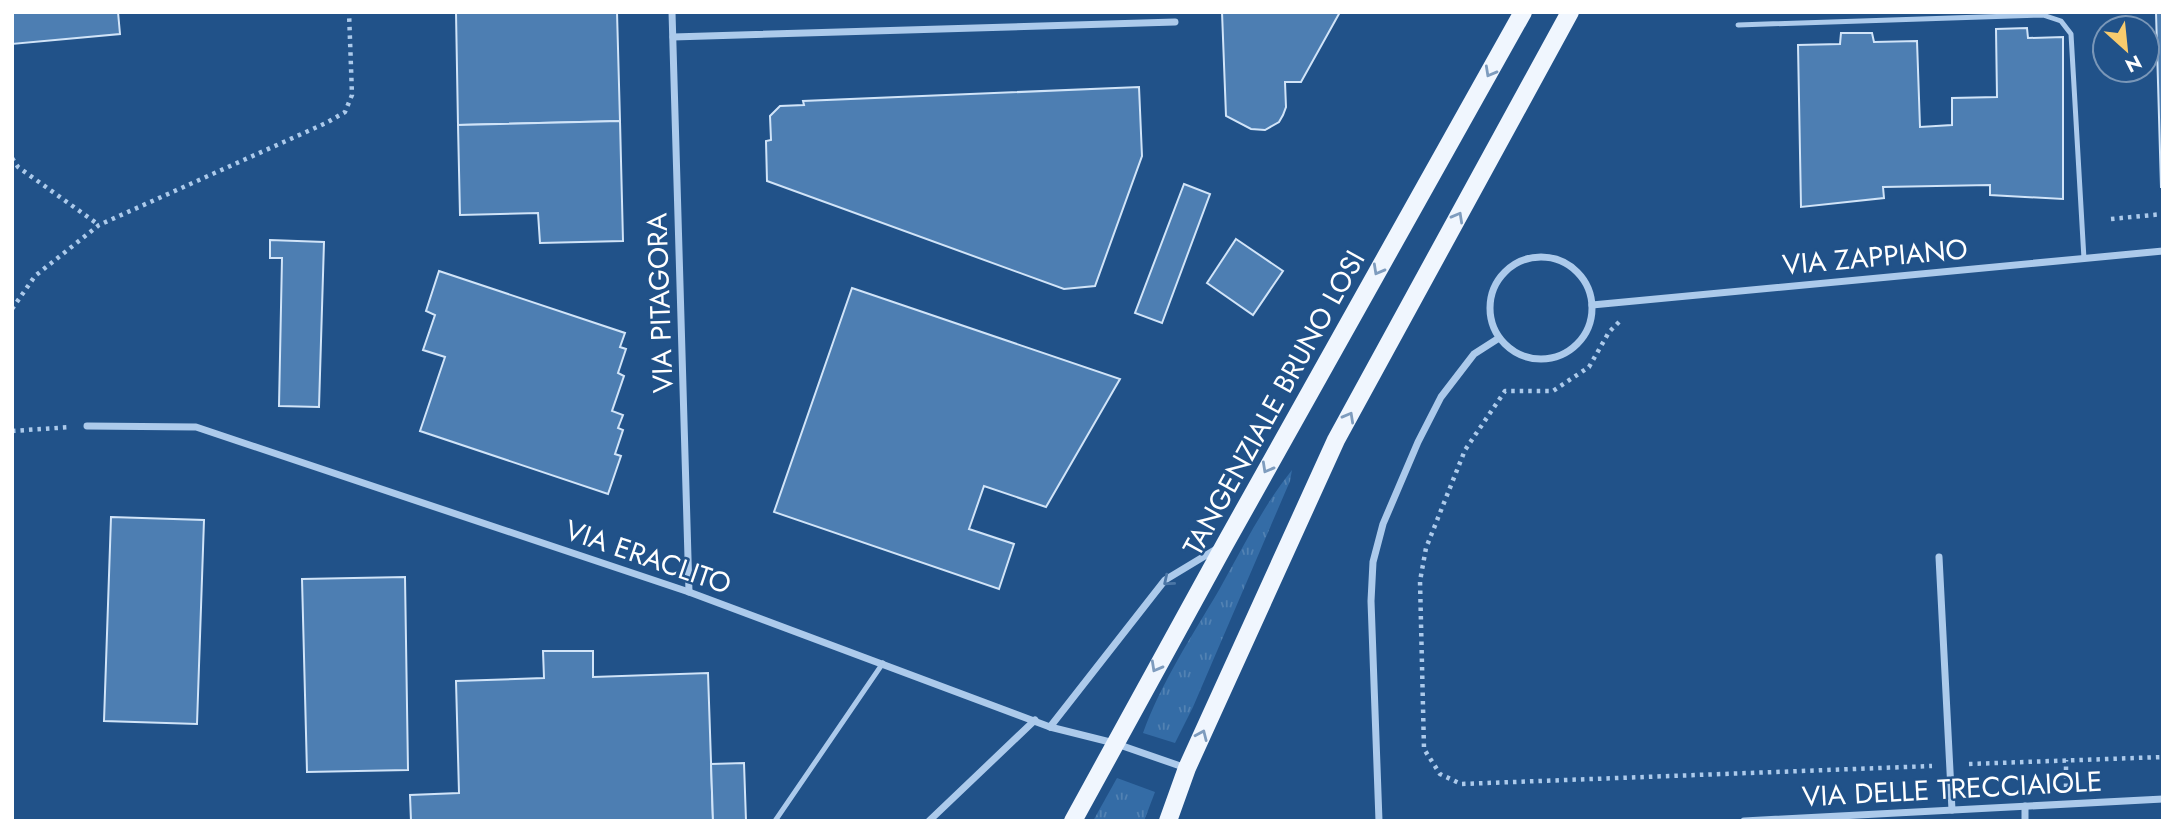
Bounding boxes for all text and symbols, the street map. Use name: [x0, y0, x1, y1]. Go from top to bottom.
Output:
north arrow: [2091, 14, 2161, 84]
text: N: [2121, 48, 2146, 79]
one-way arrow: [1485, 64, 1498, 77]
street label: VIA PITAGORA: [636, 212, 684, 394]
one-way arrow: [1450, 212, 1463, 225]
street label: VIA ZAPPIANO: [1781, 228, 1969, 286]
street label: TANGENZIALE BRUNO LOSI: [1173, 243, 1375, 563]
one-way arrow: [1373, 263, 1386, 275]
one-way arrow: [1341, 412, 1354, 424]
one-way arrow: [1262, 461, 1275, 474]
street label: VIA ERACLITO: [559, 509, 737, 605]
one-way arrow: [1163, 573, 1176, 585]
one-way arrow: [1151, 660, 1164, 672]
one-way arrow: [1194, 730, 1208, 742]
street label: VIA DELLE TRECCIAIOLE: [1801, 761, 2103, 817]

